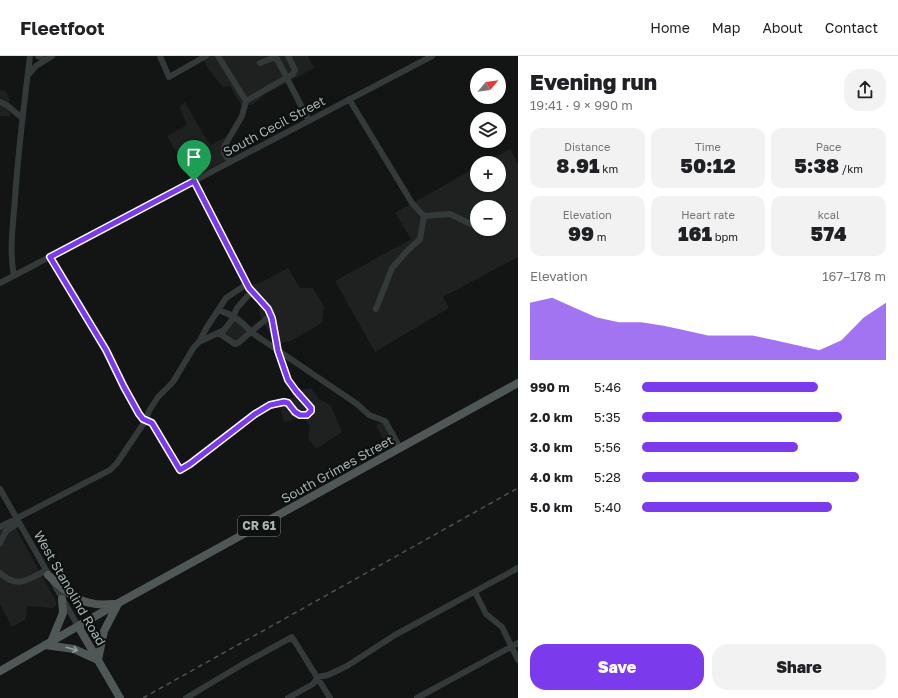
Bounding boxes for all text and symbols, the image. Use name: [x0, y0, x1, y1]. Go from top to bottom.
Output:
text: Fleetfoot: [20, 16, 105, 39]
text: Home: [650, 19, 690, 36]
text: Map: [712, 19, 740, 36]
text: About: [762, 19, 803, 36]
text: Contact: [825, 19, 878, 36]
north arrow: [470, 68, 506, 104]
map controls: [470, 68, 506, 236]
text: Evening run: [530, 68, 657, 95]
button: share: [844, 69, 886, 111]
street label: South Cecil Street: [220, 92, 328, 160]
text: 19:41 · 9 × 990 m: [530, 97, 633, 113]
button: layers: [470, 112, 506, 148]
pin: [177, 140, 211, 181]
text: Distance: [564, 140, 610, 153]
text: Time: [695, 140, 721, 153]
text: Pace: [816, 140, 842, 153]
icon: arrive: [183, 146, 205, 168]
text: 8.91: [556, 153, 600, 177]
text: 50:12: [680, 153, 736, 177]
text: 5:38: [794, 153, 839, 177]
button: +: [470, 156, 506, 192]
text: km: [600, 162, 618, 175]
text: /km: [839, 162, 863, 175]
button: −: [470, 200, 506, 236]
text: Elevation: [563, 208, 612, 221]
text: Heart rate: [681, 208, 735, 221]
text: kcal: [818, 208, 840, 221]
text: 99: [568, 221, 594, 245]
text: 161: [678, 221, 712, 245]
text: 574: [811, 221, 847, 245]
text: m: [594, 230, 607, 243]
text: bpm: [712, 230, 738, 243]
text: Elevation: [530, 268, 588, 284]
text: 167–178 m: [822, 268, 886, 284]
text: 990 m: [530, 379, 570, 395]
text: 5:46: [594, 379, 621, 395]
text: 2.0 km: [530, 409, 573, 425]
text: 5:35: [594, 409, 621, 425]
street label: South Grimes Street: [278, 432, 396, 506]
text: 3.0 km: [530, 439, 573, 455]
text: 5:56: [594, 439, 621, 455]
text: 4.0 km: [530, 469, 573, 485]
text: 5:28: [594, 469, 621, 485]
text: 5.0 km: [530, 499, 573, 515]
text: 5:40: [594, 499, 621, 515]
road number: CR 61: [238, 516, 280, 536]
street label: West Stanolind Road: [31, 528, 109, 648]
button: Save: [530, 644, 704, 690]
button: Share: [712, 644, 886, 690]
one-way arrow: [66, 646, 79, 653]

